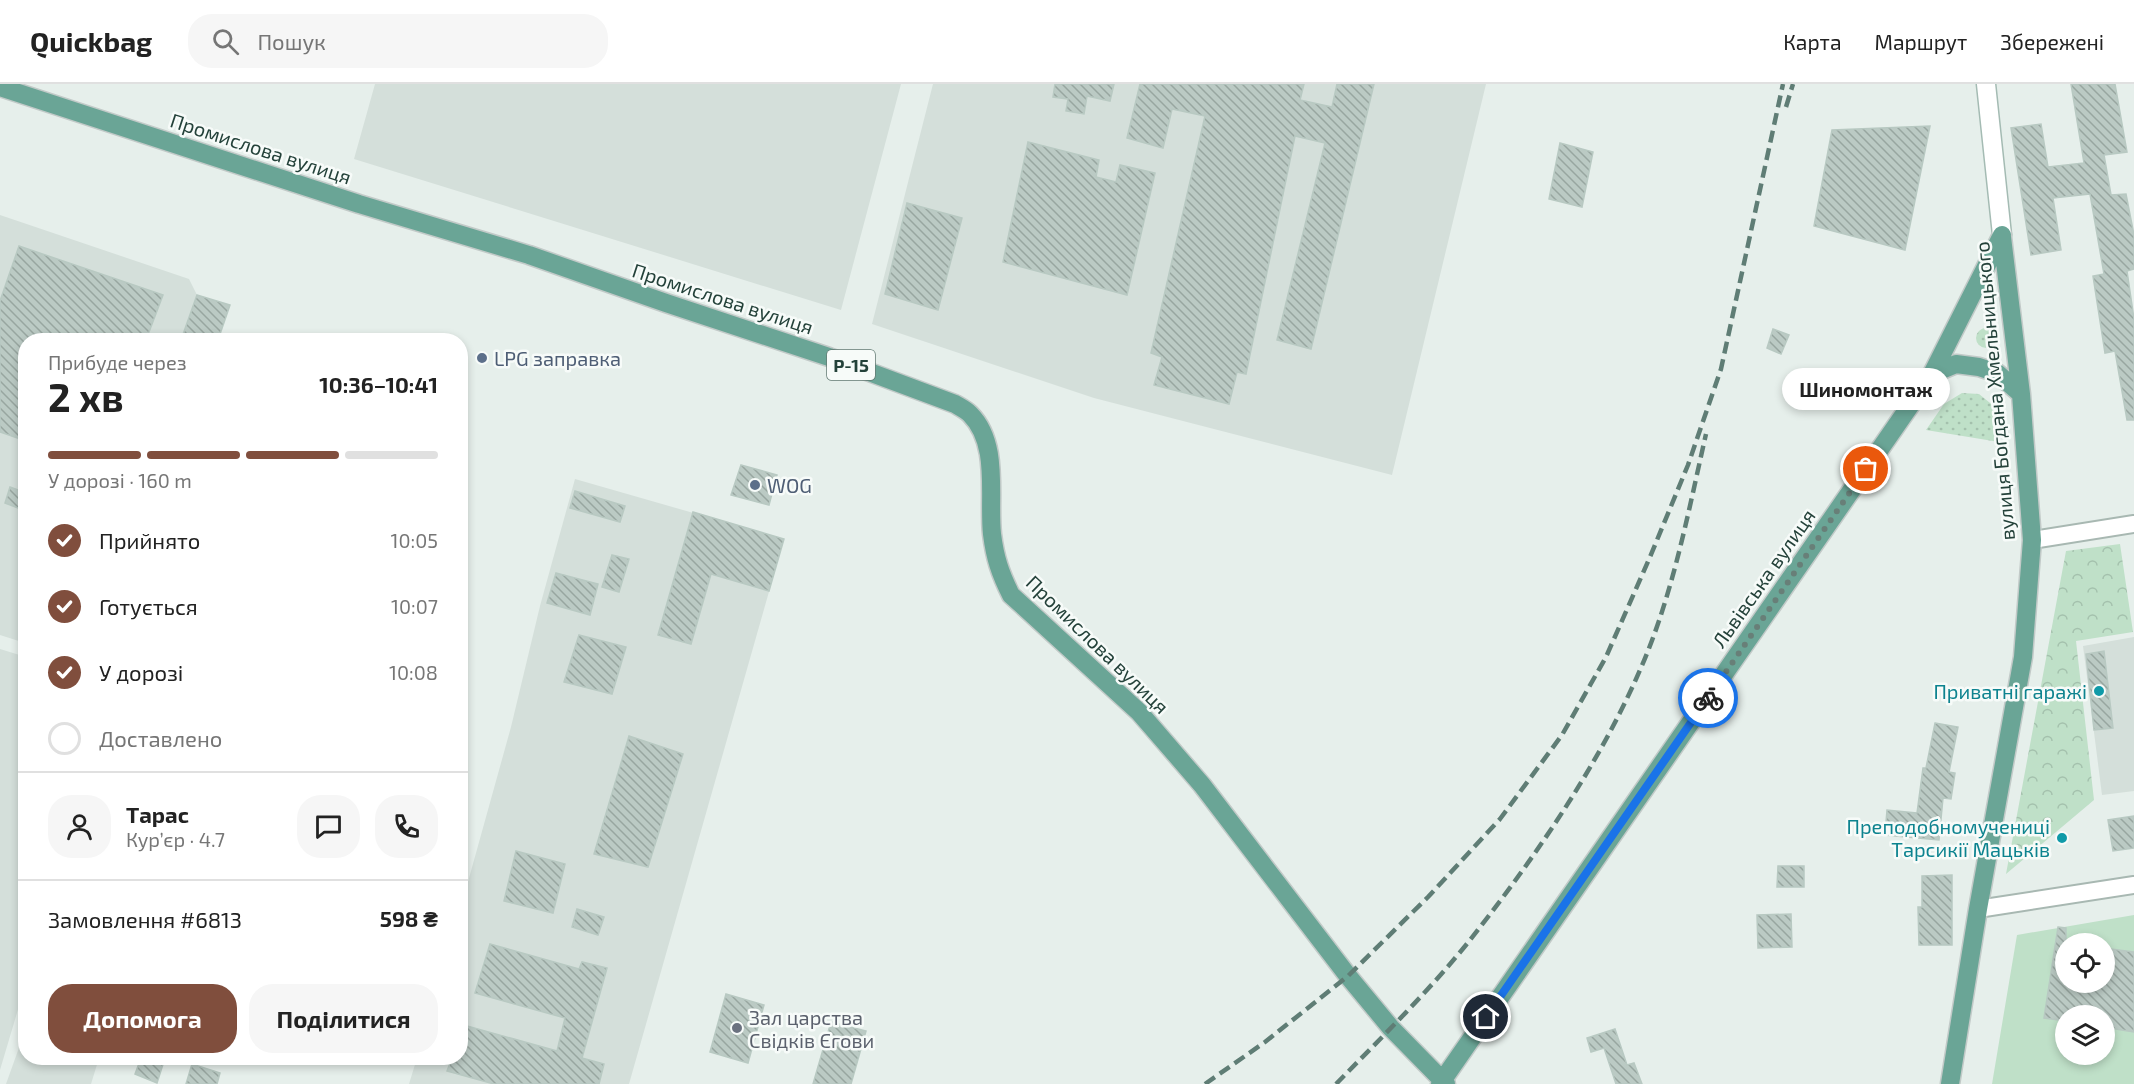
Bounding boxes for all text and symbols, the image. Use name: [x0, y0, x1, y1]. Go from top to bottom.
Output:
search box: [188, 14, 608, 68]
text: Quickbag: [30, 24, 152, 58]
icon: search: [209, 25, 242, 58]
text: Пошук: [257, 28, 326, 54]
text: Карта: [1783, 29, 1842, 54]
text: Маршрут: [1875, 29, 1967, 54]
text: Збережені: [2000, 29, 2104, 54]
street label: Промислова вулиця: [167, 107, 355, 190]
street label: вулиця Богдана Хмельницького: [1969, 241, 2020, 541]
street label: Промислова вулиця: [629, 257, 817, 340]
place label: LPG заправка: [494, 346, 621, 370]
text: Прибуде через: [48, 350, 187, 374]
road number: Р-15: [827, 350, 875, 380]
marker: LPG заправка: [475, 351, 489, 365]
callout: Шиномонтаж: [1782, 367, 1950, 409]
text: 10:36–10:41: [319, 371, 438, 397]
text: 2 хв: [48, 373, 124, 420]
text: Шиномонтаж: [1799, 377, 1933, 401]
pin: [1840, 443, 1891, 494]
icon: bag: [1849, 452, 1882, 485]
text: У дорозі · 160 m: [48, 468, 192, 492]
place label: WOG: [767, 473, 812, 497]
marker: WOG: [748, 478, 762, 492]
street label: Львівська вулиця: [1706, 504, 1821, 652]
icon: check: [48, 524, 81, 557]
text: Прийнято: [99, 527, 200, 553]
text: 10:05: [390, 528, 438, 552]
street label: Промислова вулиця: [1021, 570, 1174, 719]
icon: check: [48, 590, 81, 623]
text: Готується: [99, 593, 198, 619]
text: 10:07: [391, 594, 438, 618]
icon: check: [48, 656, 81, 689]
text: У дорозі: [99, 659, 183, 685]
text: 10:08: [389, 660, 438, 684]
courier: [1678, 668, 1738, 728]
place label: Приватні гаражі: [1933, 679, 2087, 703]
icon: bike: [1692, 682, 1725, 715]
marker: Приватні гаражі: [2092, 684, 2106, 698]
text: Доставлено: [99, 725, 222, 751]
button: person: [48, 795, 111, 858]
button: chat: [297, 795, 360, 858]
button: phone: [375, 795, 438, 858]
text: Тарас: [126, 801, 189, 827]
place label: Преподобномучениці Тарсикії Мацьків: [1847, 814, 2050, 861]
text: Кур’єр · 4.7: [126, 827, 225, 851]
marker: Преподобномучениці Тарсикії Мацьків: [2055, 831, 2069, 845]
text: 598 ₴: [380, 905, 438, 931]
text: Замовлення #6813: [48, 906, 242, 932]
map controls: [2055, 933, 2115, 1065]
button: locate: [2055, 933, 2115, 993]
button: Допомога: [48, 984, 237, 1053]
button: Поділитися: [249, 984, 438, 1053]
pin: [1460, 991, 1511, 1042]
icon: home: [1469, 1000, 1502, 1033]
place label: Зал царства Свідків Єгови: [749, 1005, 874, 1052]
button: layers: [2055, 1005, 2115, 1065]
marker: Зал царства Свідків Єгови: [730, 1021, 744, 1035]

